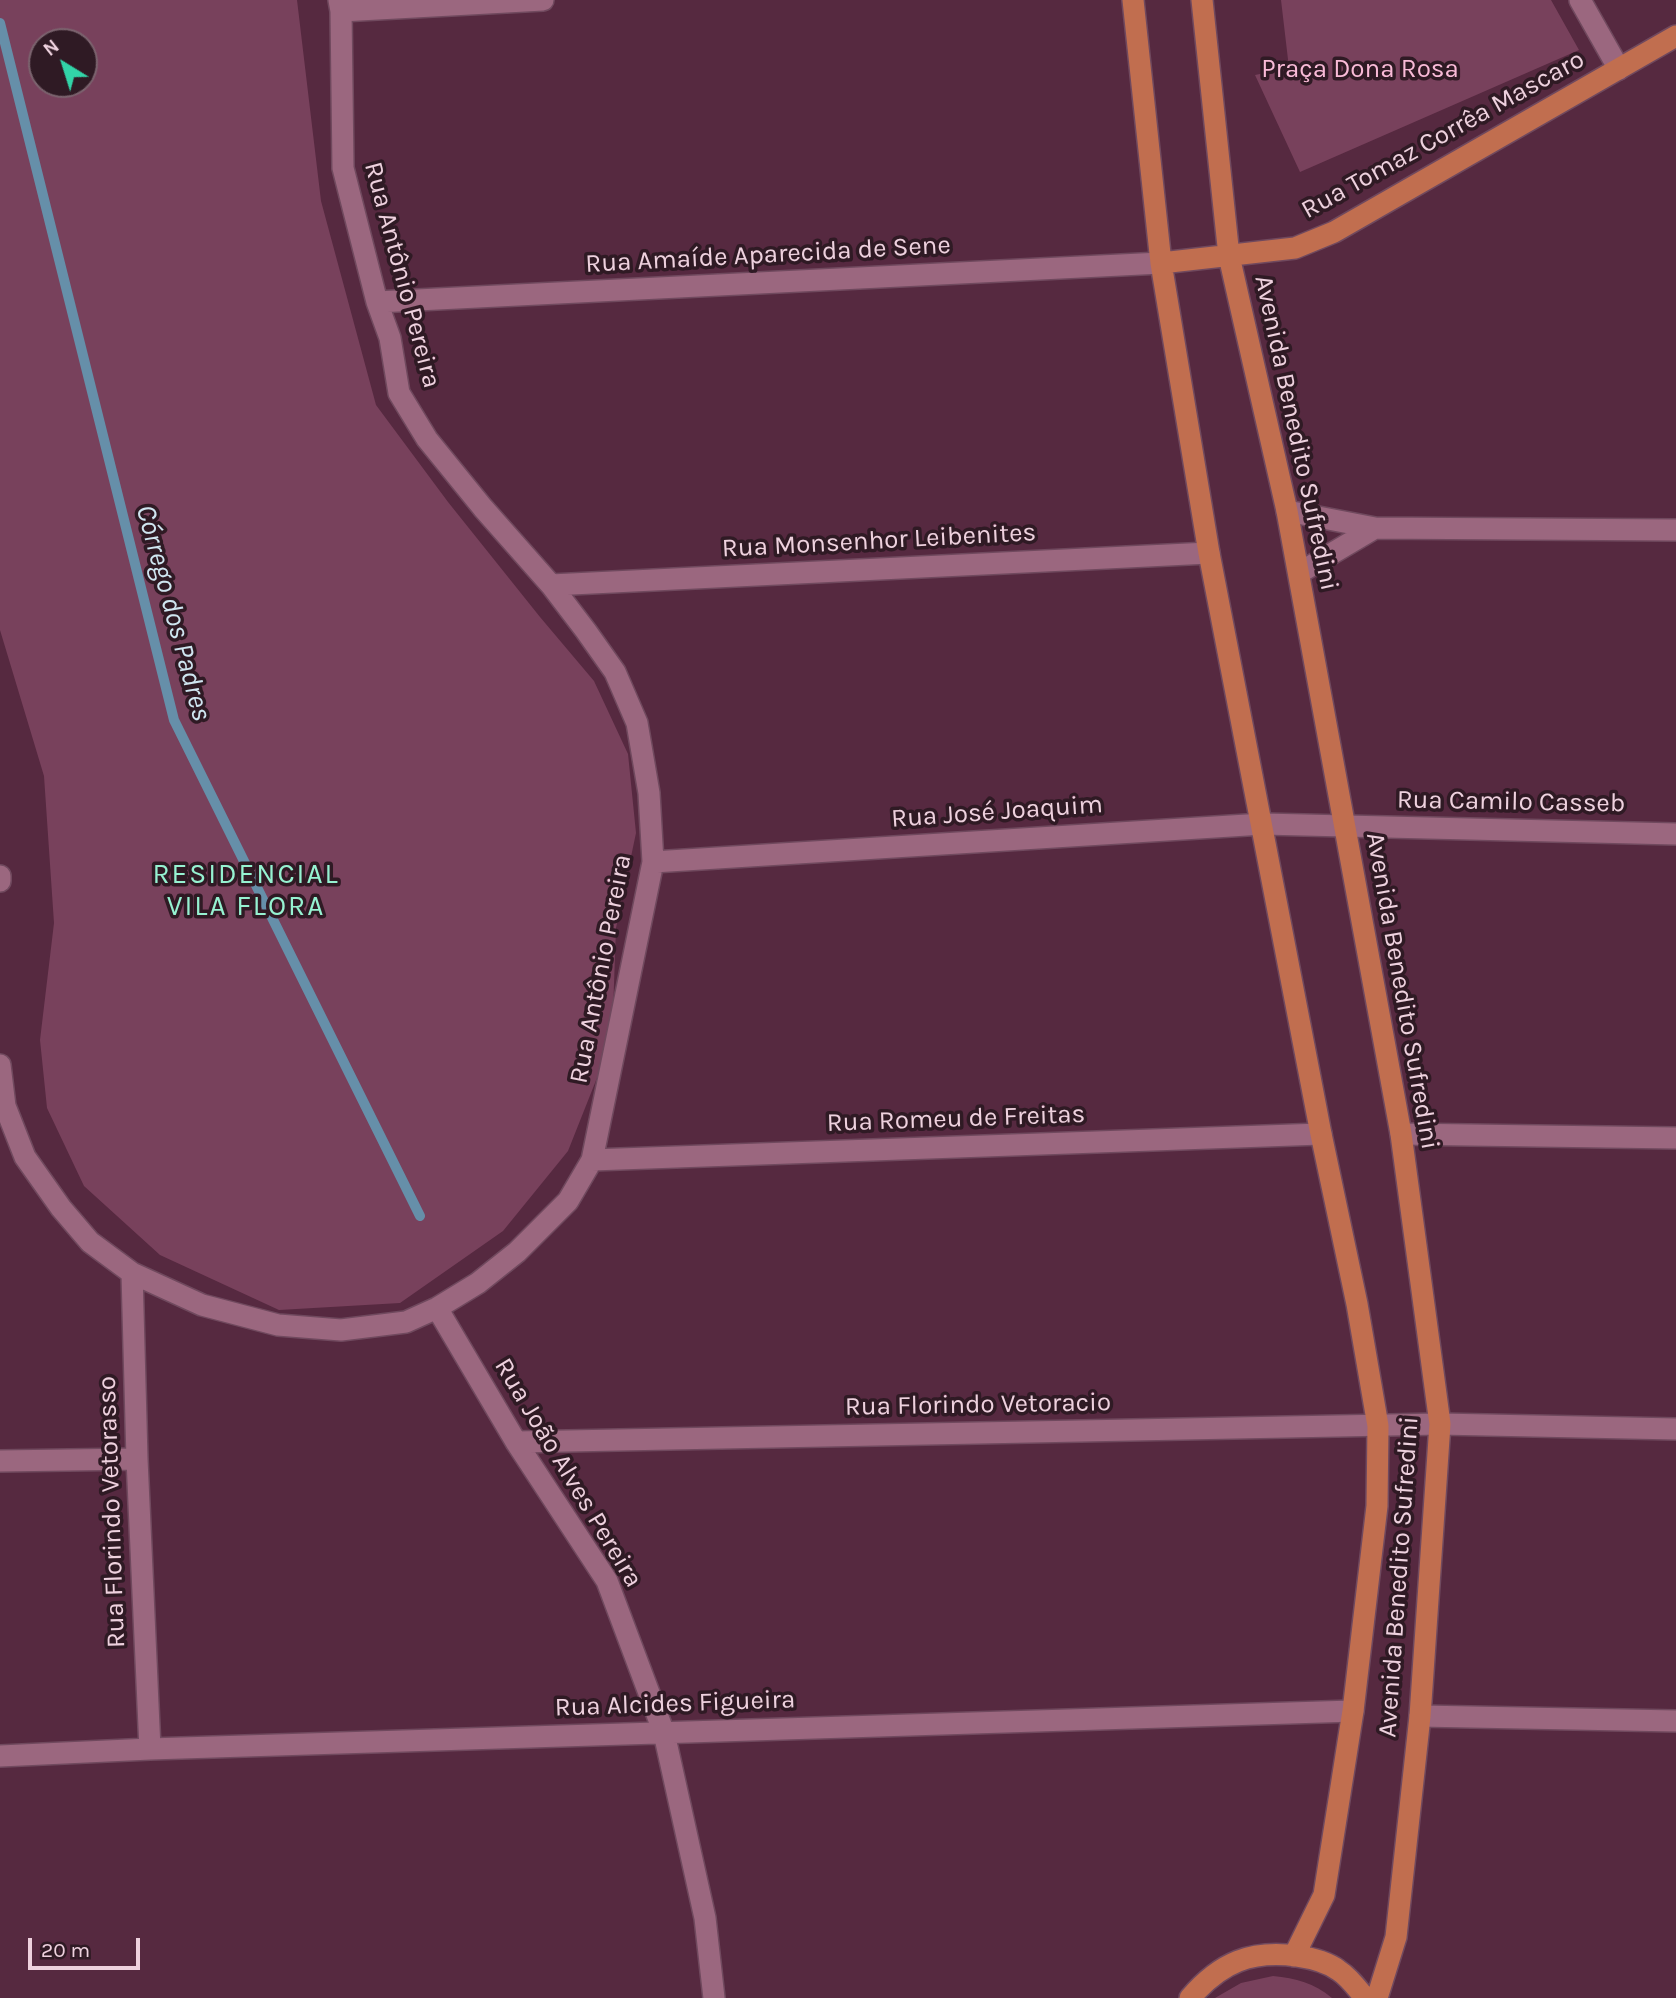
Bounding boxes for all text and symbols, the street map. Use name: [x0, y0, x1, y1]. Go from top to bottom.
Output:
north arrow: [28, 28, 98, 98]
text: N: [39, 35, 63, 61]
street label: Rua Tomaz Corrêa Mascaro: [1296, 44, 1590, 226]
park label: Praça Dona Rosa: [1261, 54, 1459, 86]
street label: Rua Antônio Pereira: [357, 159, 447, 391]
street label: Rua Amaíde Aparecida de Sene: [585, 230, 951, 280]
street label: Avenida Benedito Sufredini: [1247, 272, 1345, 594]
water label: Córrego dos Padres: [128, 501, 218, 725]
street label: Rua Monsenhor Leibenites: [721, 517, 1037, 565]
street label: Rua Camilo Casseb: [1397, 784, 1625, 820]
street label: Rua José Joaquim: [890, 789, 1104, 835]
street label: Avenida Benedito Sufredini: [1359, 830, 1445, 1152]
street label: Rua Antônio Pereira: [564, 852, 638, 1086]
district label: RESIDENCIAL VILA FLORA: [154, 858, 338, 924]
street label: Rua Romeu de Freitas: [826, 1099, 1086, 1139]
street label: Rua João Alves Pereira: [487, 1353, 649, 1593]
street label: Rua Florindo Vetorasso: [92, 1375, 132, 1649]
street label: Rua Florindo Vetoracio: [845, 1387, 1111, 1423]
street label: Avenida Benedito Sufredini: [1372, 1415, 1426, 1739]
street label: Rua Alcides Figueira: [554, 1684, 796, 1724]
scale bar: [32, 1924, 144, 1968]
text: 20 m: [41, 1938, 90, 1962]

